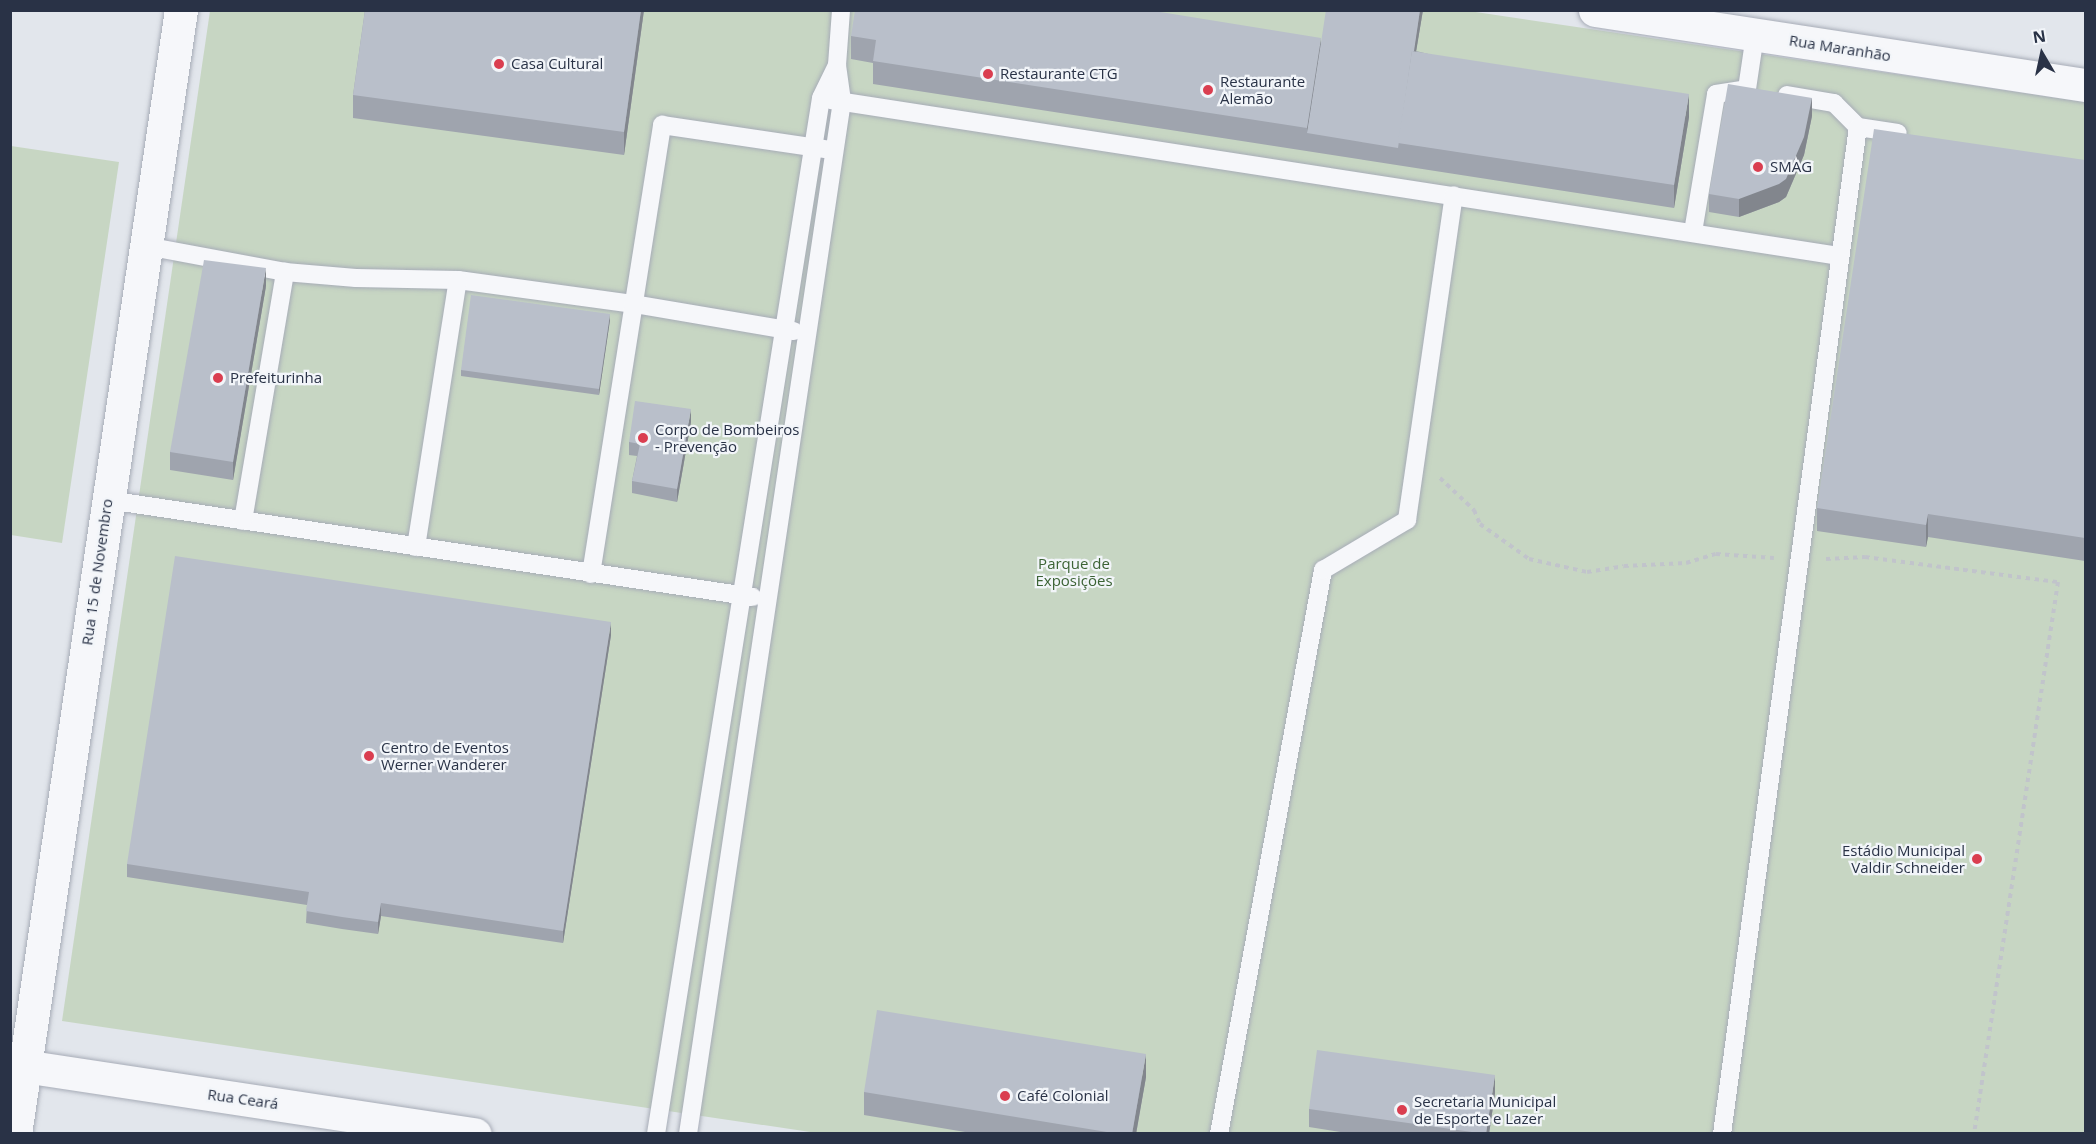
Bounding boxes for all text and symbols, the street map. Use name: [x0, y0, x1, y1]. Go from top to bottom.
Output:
north arrow: [2012, 24, 2072, 84]
text: N: [2031, 24, 2047, 48]
street label: Rua Maranhão: [1788, 31, 1892, 65]
place label: Casa Cultural: [511, 55, 603, 73]
marker: Casa Cultural: [492, 57, 506, 71]
place label: Restaurante CTG: [1000, 65, 1118, 83]
marker: Restaurante CTG: [981, 67, 995, 81]
place label: Restaurante Alemão: [1220, 72, 1305, 107]
marker: Restaurante Alemão: [1201, 83, 1215, 97]
place label: SMAG: [1770, 158, 1812, 176]
marker: SMAG: [1751, 160, 1765, 174]
place label: Prefeiturinha: [230, 369, 322, 387]
marker: Prefeiturinha: [211, 371, 225, 385]
place label: Corpo de Bombeiros - Prevenção: [655, 420, 799, 455]
marker: Corpo de Bombeiros - Prevenção: [636, 431, 650, 445]
street label: Rua 15 de Novembro: [78, 498, 116, 646]
park label: Parque de Exposições: [1035, 554, 1113, 589]
place label: Centro de Eventos Werner Wanderer: [381, 738, 509, 773]
marker: Centro de Eventos Werner Wanderer: [362, 749, 376, 763]
place label: Estádio Municipal Valdir Schneider: [1842, 841, 1965, 876]
marker: Estádio Municipal Valdir Schneider: [1970, 852, 1984, 866]
street label: Rua Ceará: [206, 1085, 280, 1113]
place label: Café Colonial: [1017, 1087, 1109, 1105]
marker: Café Colonial: [998, 1089, 1012, 1103]
place label: Secretaria Municipal de Esporte e Lazer: [1414, 1092, 1556, 1127]
marker: Secretaria Municipal de Esporte e Lazer: [1395, 1103, 1409, 1117]

